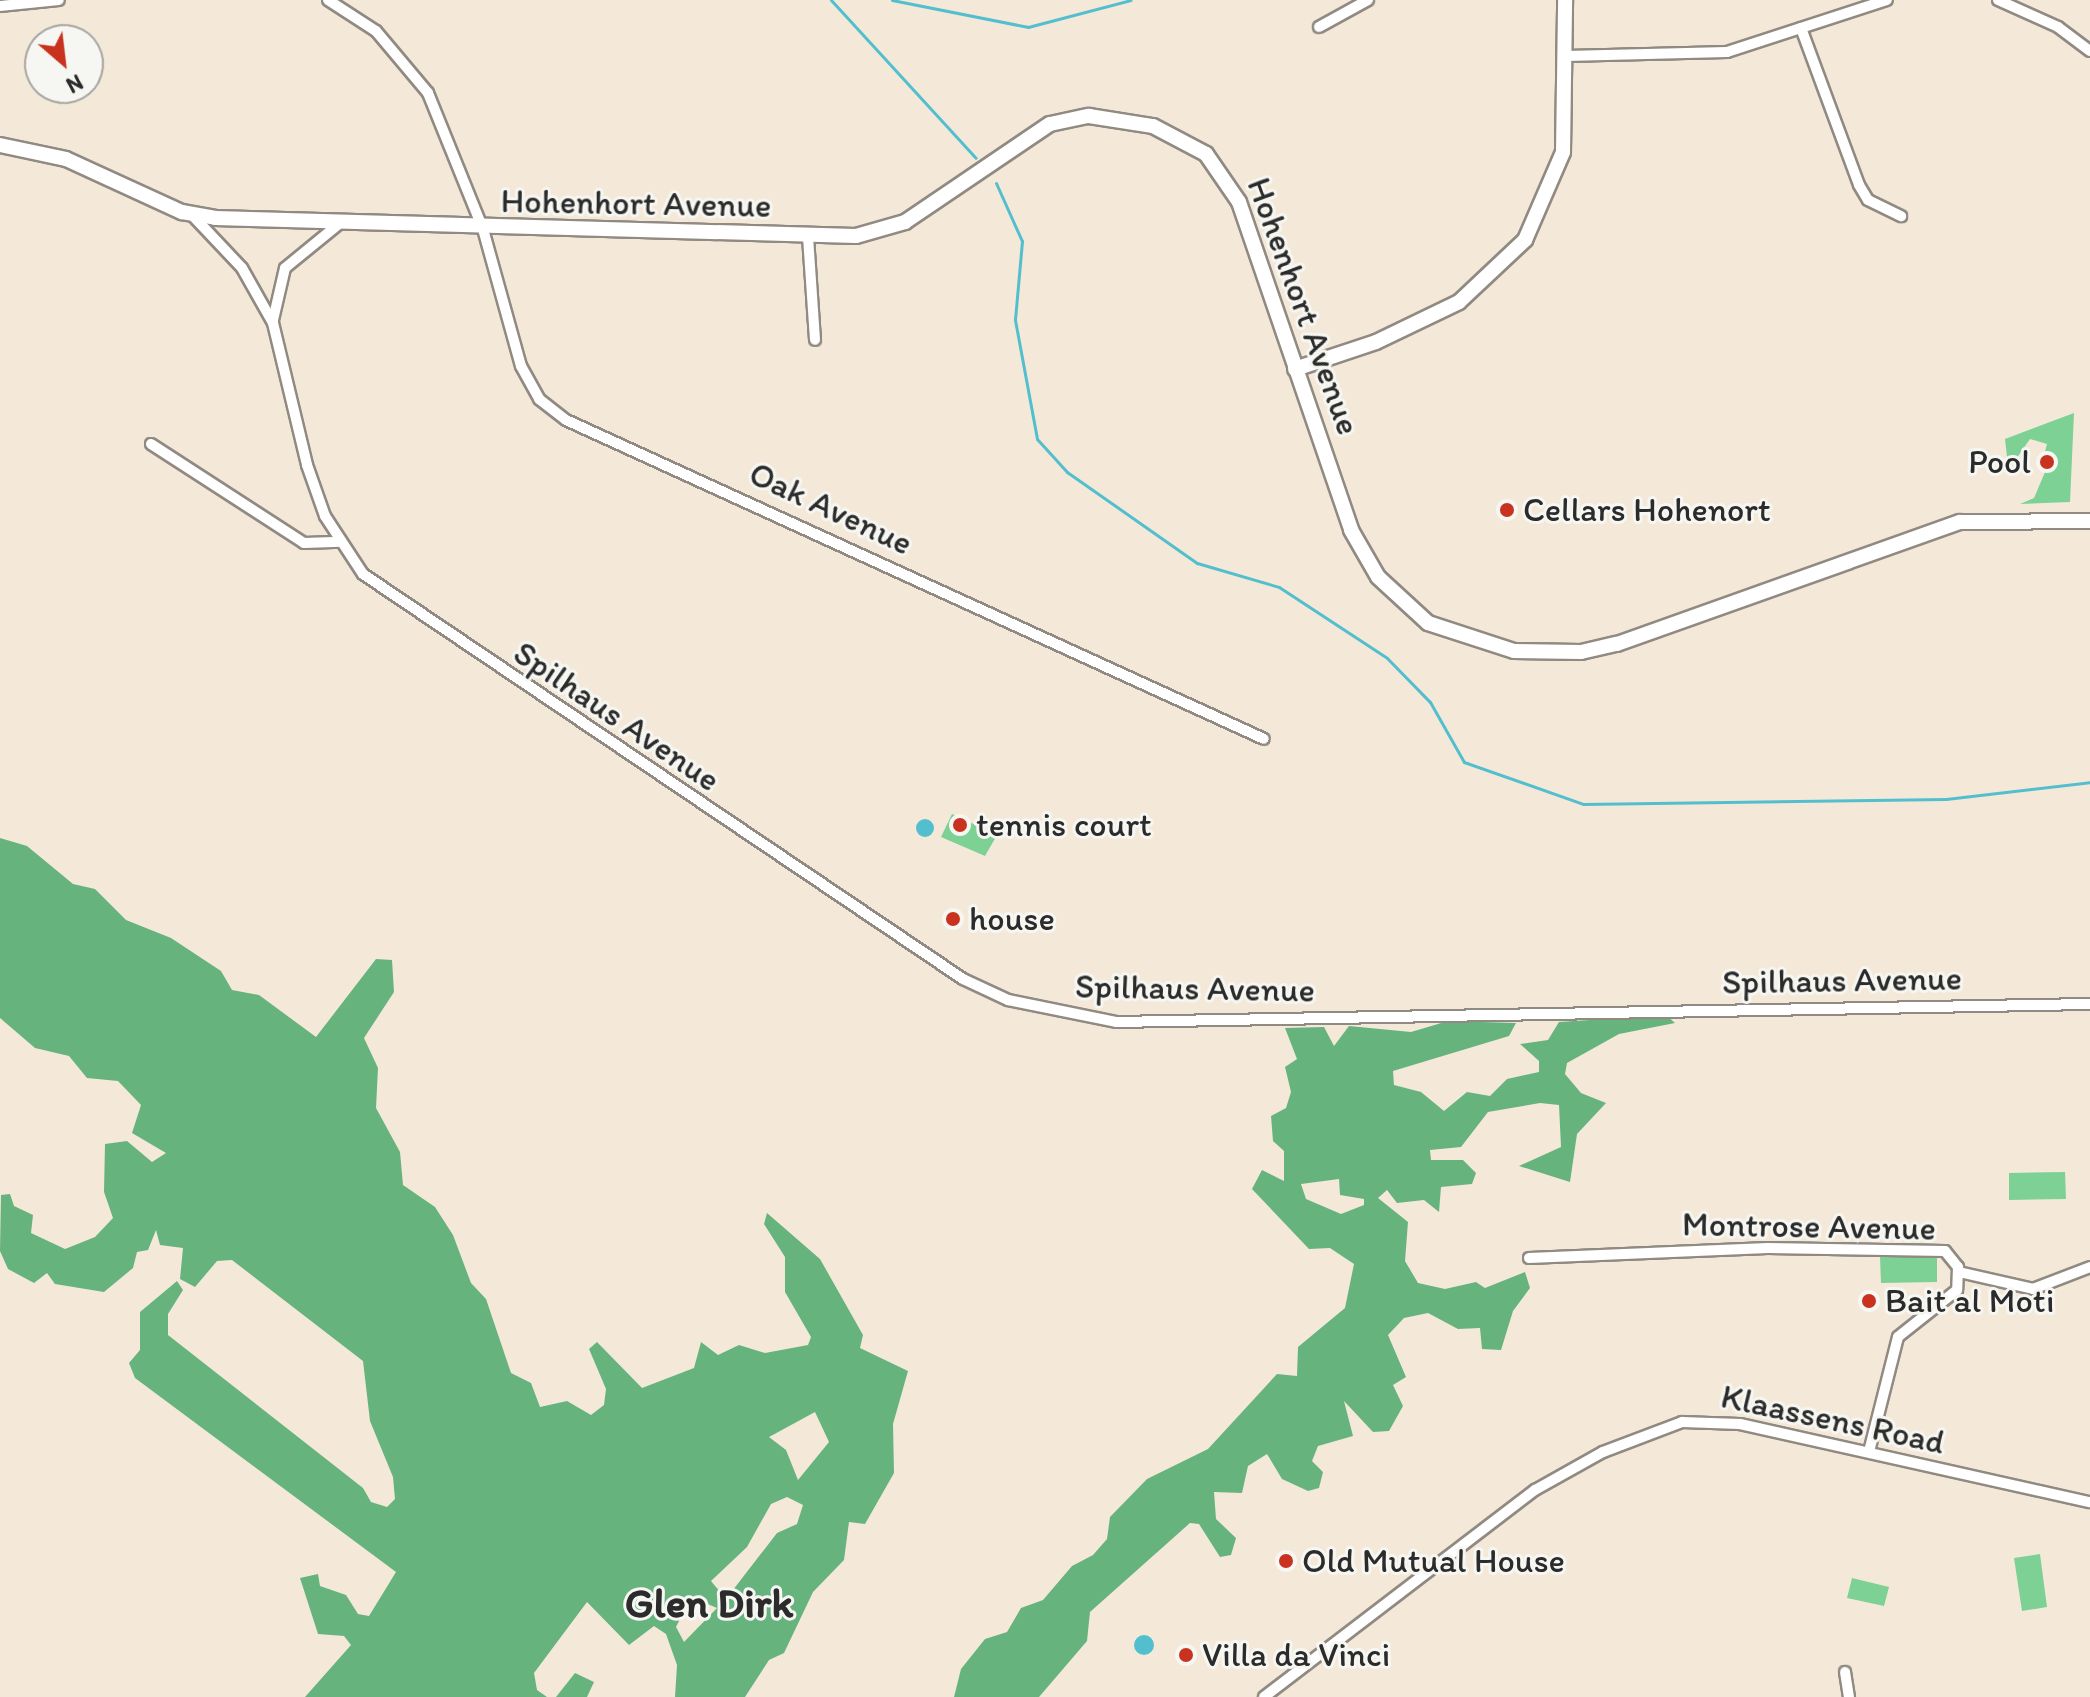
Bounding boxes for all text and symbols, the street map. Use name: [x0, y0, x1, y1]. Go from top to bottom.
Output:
north arrow: [24, 24, 104, 104]
text: N: [62, 68, 87, 99]
street label: Hohenhort Avenue: [1239, 173, 1369, 439]
street label: Hohenhort Avenue: [501, 180, 771, 226]
place label: Pool: [1968, 442, 2031, 482]
street label: Oak Avenue: [744, 453, 918, 563]
marker: Pool: [2038, 453, 2056, 471]
place label: Cellars Hohenort: [1523, 490, 1770, 530]
marker: Cellars Hohenort: [1498, 501, 1516, 519]
street label: Spilhaus Avenue: [507, 632, 727, 800]
place label: tennis court: [976, 805, 1151, 845]
marker: tennis court: [951, 816, 969, 834]
place label: house: [969, 899, 1055, 939]
marker: house: [944, 910, 962, 928]
street label: Spilhaus Avenue: [1723, 958, 1961, 1002]
street label: Spilhaus Avenue: [1076, 966, 1314, 1010]
street label: Montrose Avenue: [1683, 1203, 1935, 1249]
place label: Bait al Moti: [1885, 1281, 2054, 1321]
marker: Bait al Moti: [1860, 1292, 1878, 1310]
street label: Klaassens Road: [1717, 1375, 1949, 1463]
place label: Old Mutual House: [1302, 1541, 1565, 1581]
marker: Old Mutual House: [1277, 1552, 1295, 1570]
district label: Glen Dirk: [624, 1578, 794, 1628]
place label: Villa da Vinci: [1202, 1635, 1391, 1675]
marker: Villa da Vinci: [1177, 1646, 1195, 1664]

